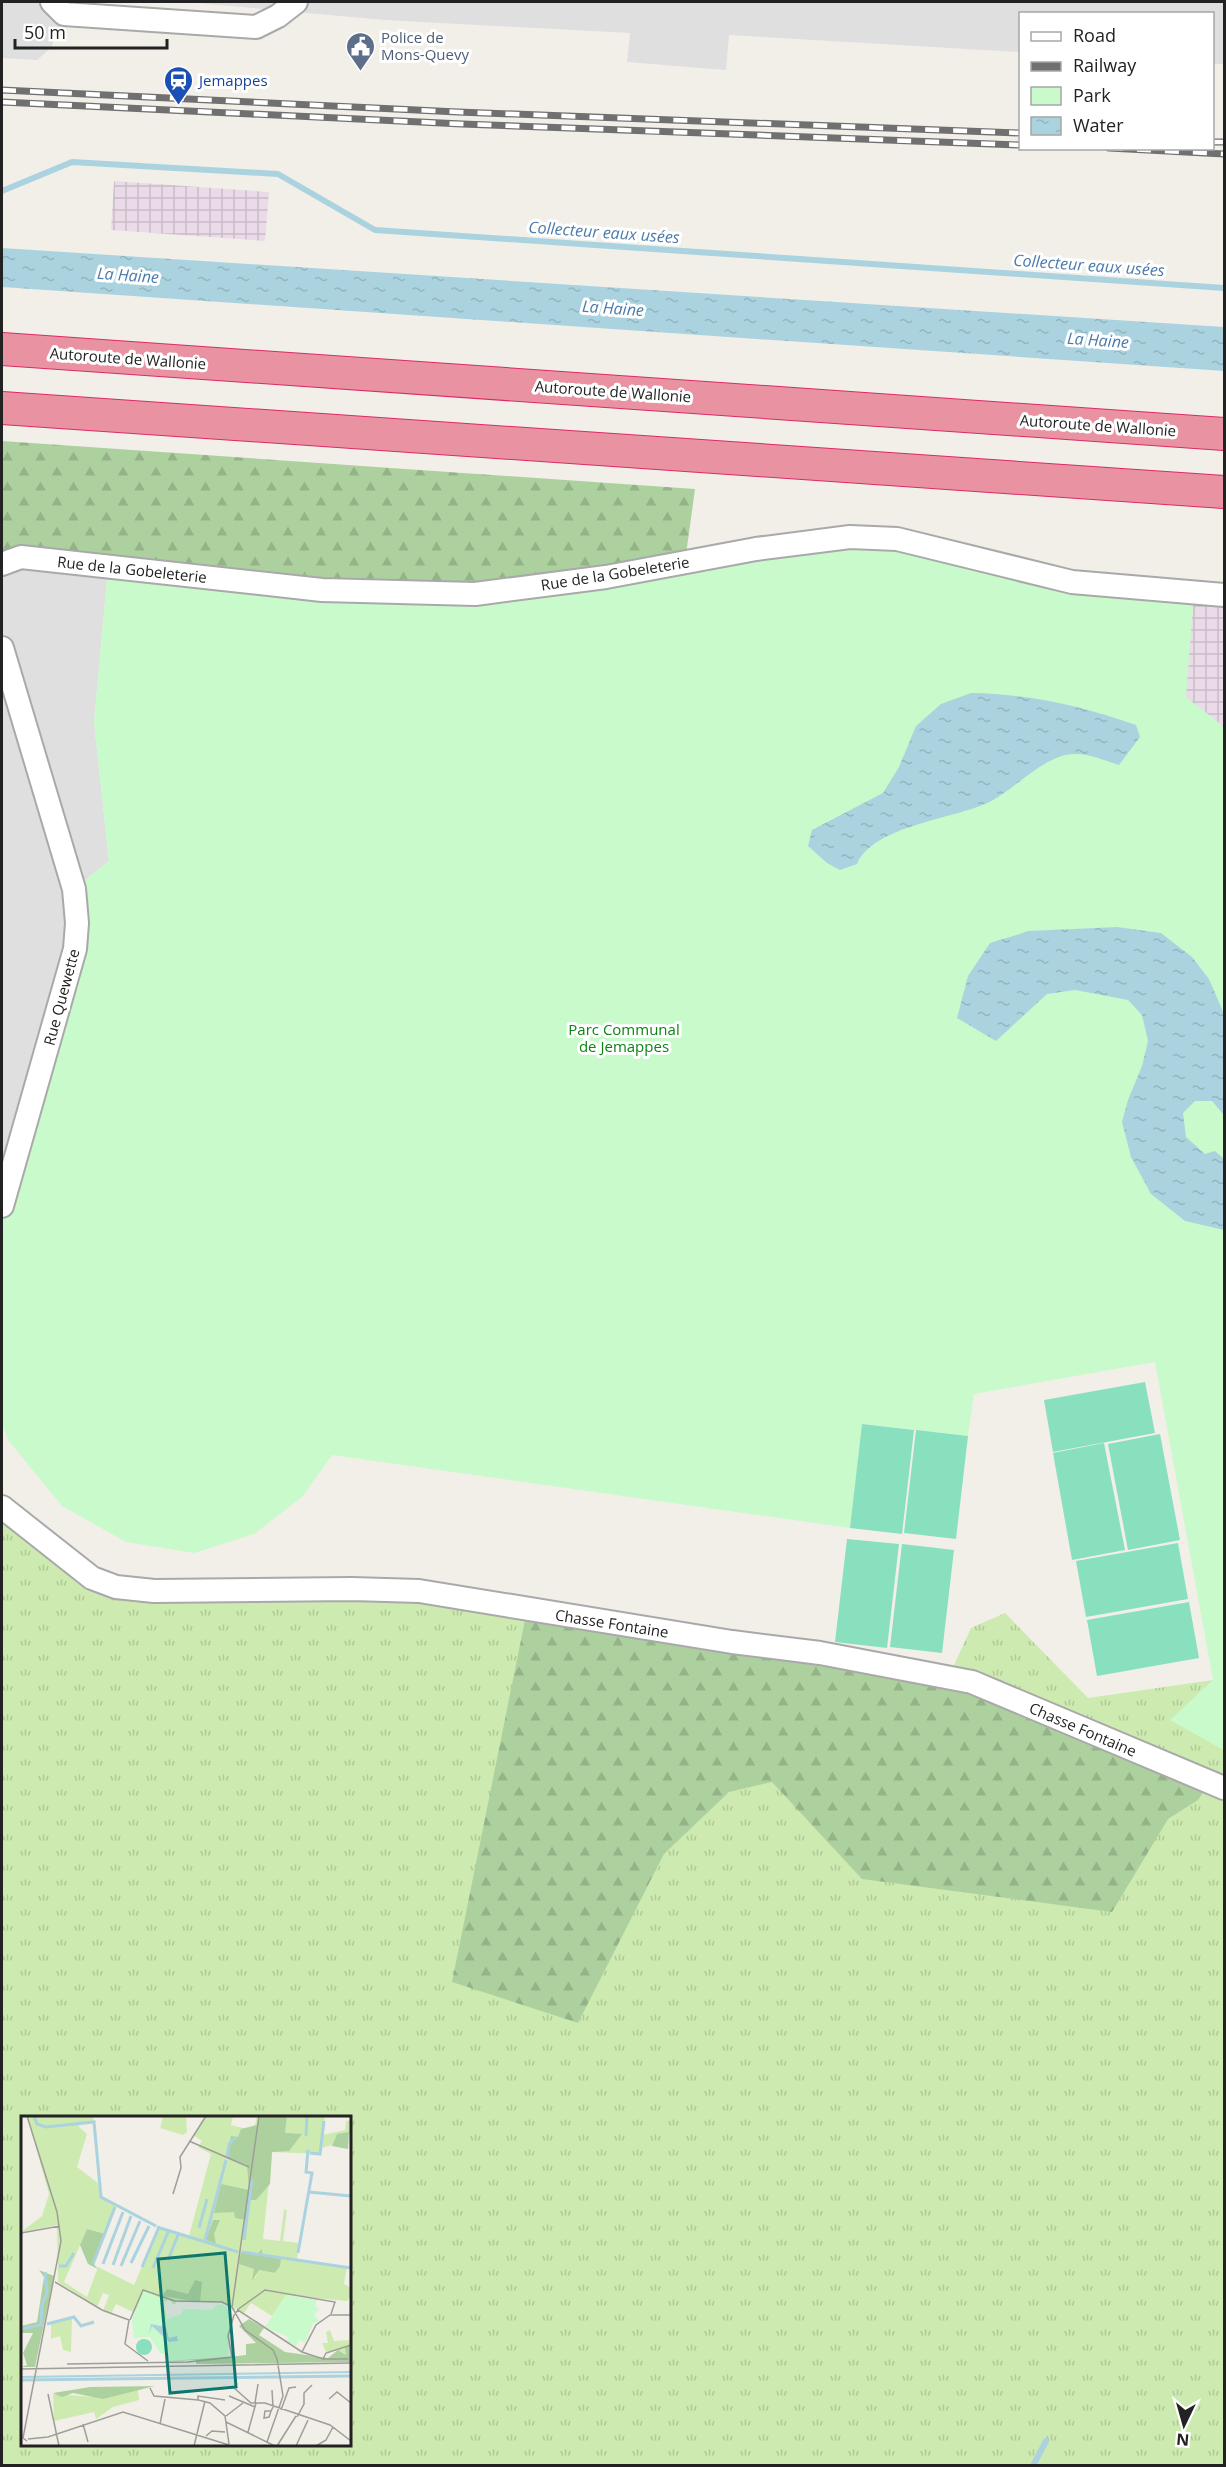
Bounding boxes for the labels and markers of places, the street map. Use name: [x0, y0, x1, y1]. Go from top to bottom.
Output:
place label: Police de Mons-Quevy: [381, 27, 469, 64]
public building icon: Police de Mons-Quevy: [344, 30, 376, 72]
station icon: Jemappes: [162, 64, 194, 106]
place label: Jemappes: [197, 70, 268, 90]

